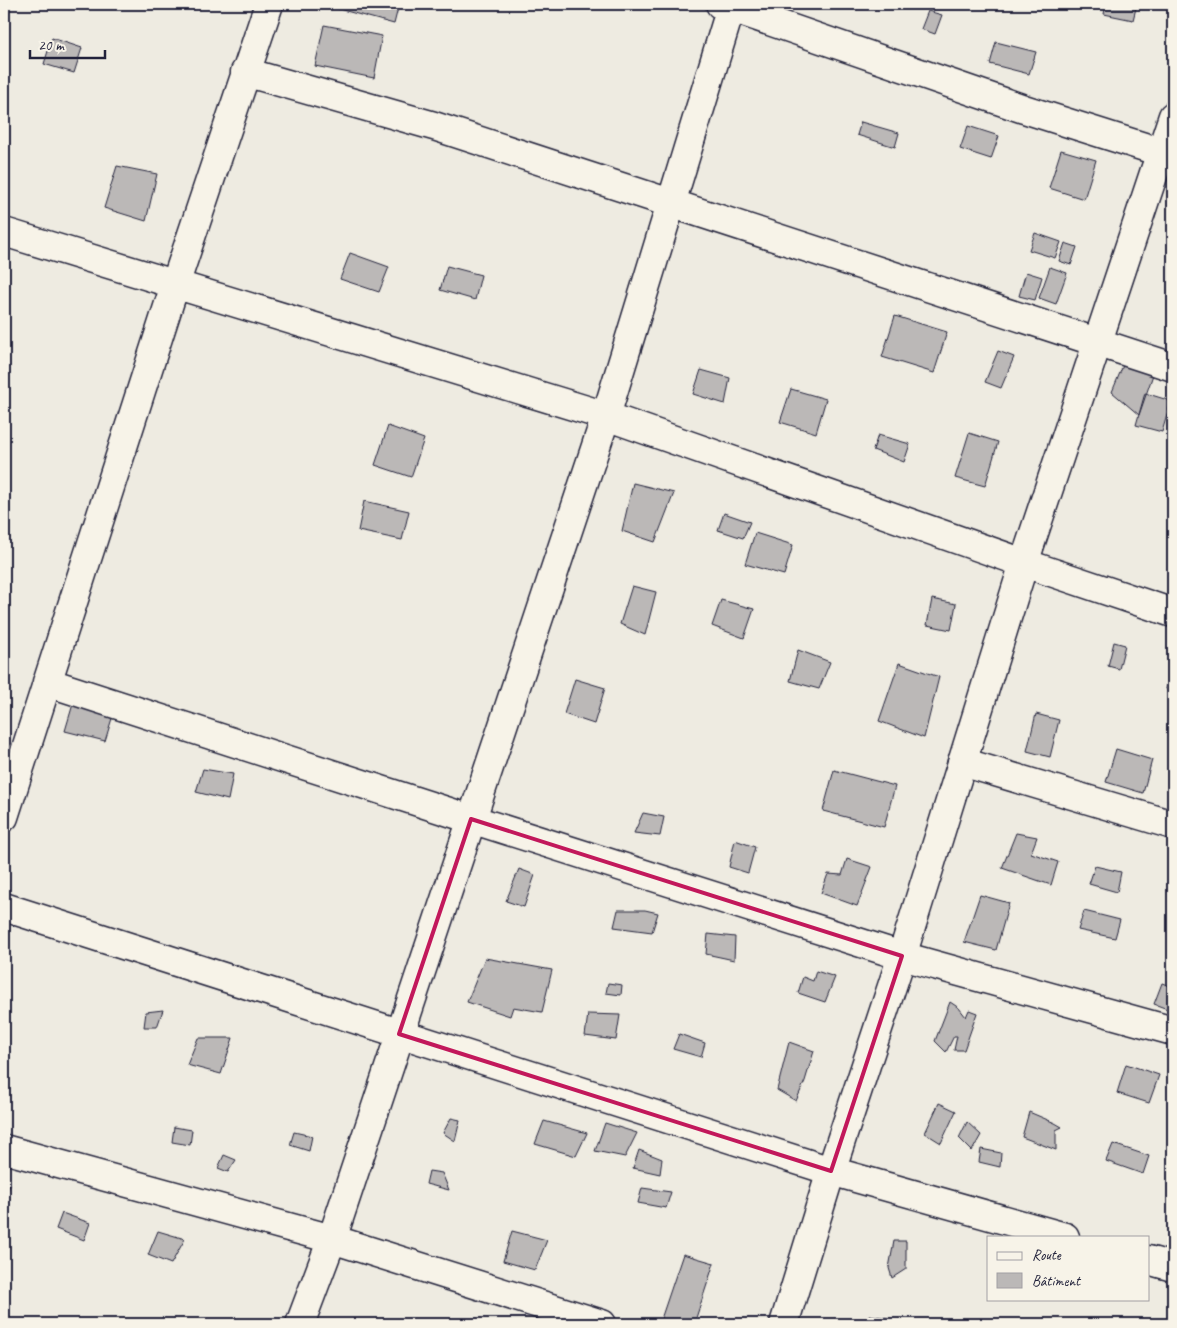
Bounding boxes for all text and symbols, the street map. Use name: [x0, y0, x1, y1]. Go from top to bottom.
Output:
scale bar: [30, 28, 105, 60]
text: 20 m: [38, 36, 65, 55]
legend: [987, 1236, 1150, 1300]
text: Route: [1032, 1246, 1062, 1265]
text: Bâtiment: [1032, 1272, 1082, 1291]

